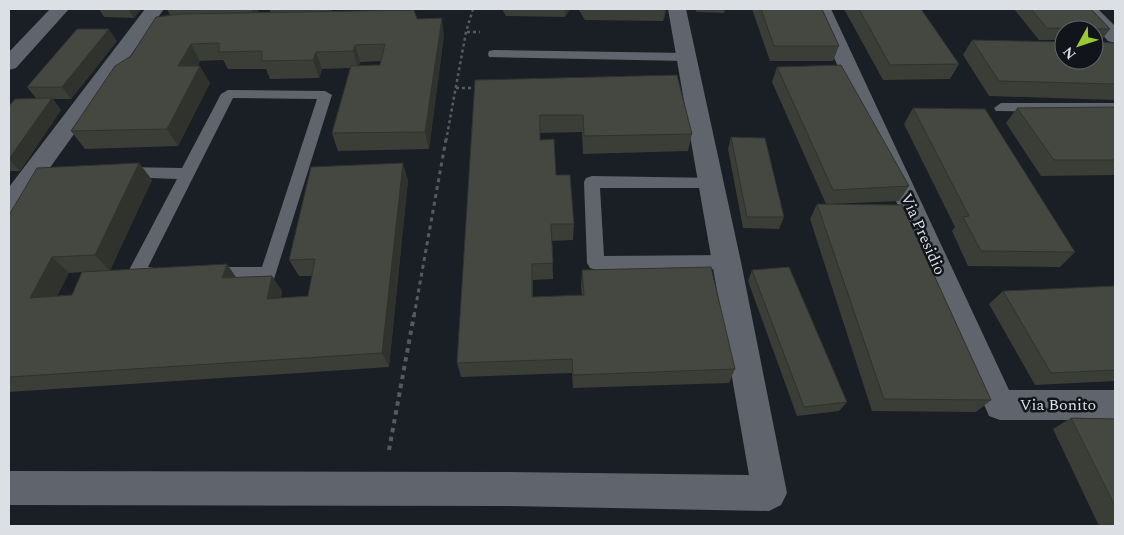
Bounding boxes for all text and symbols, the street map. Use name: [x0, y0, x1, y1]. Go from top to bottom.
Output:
north arrow: [1054, 20, 1104, 70]
text: N: [1058, 42, 1081, 64]
street label: Via Presidio: [894, 189, 952, 279]
street label: Via Bonito: [1020, 393, 1096, 417]

